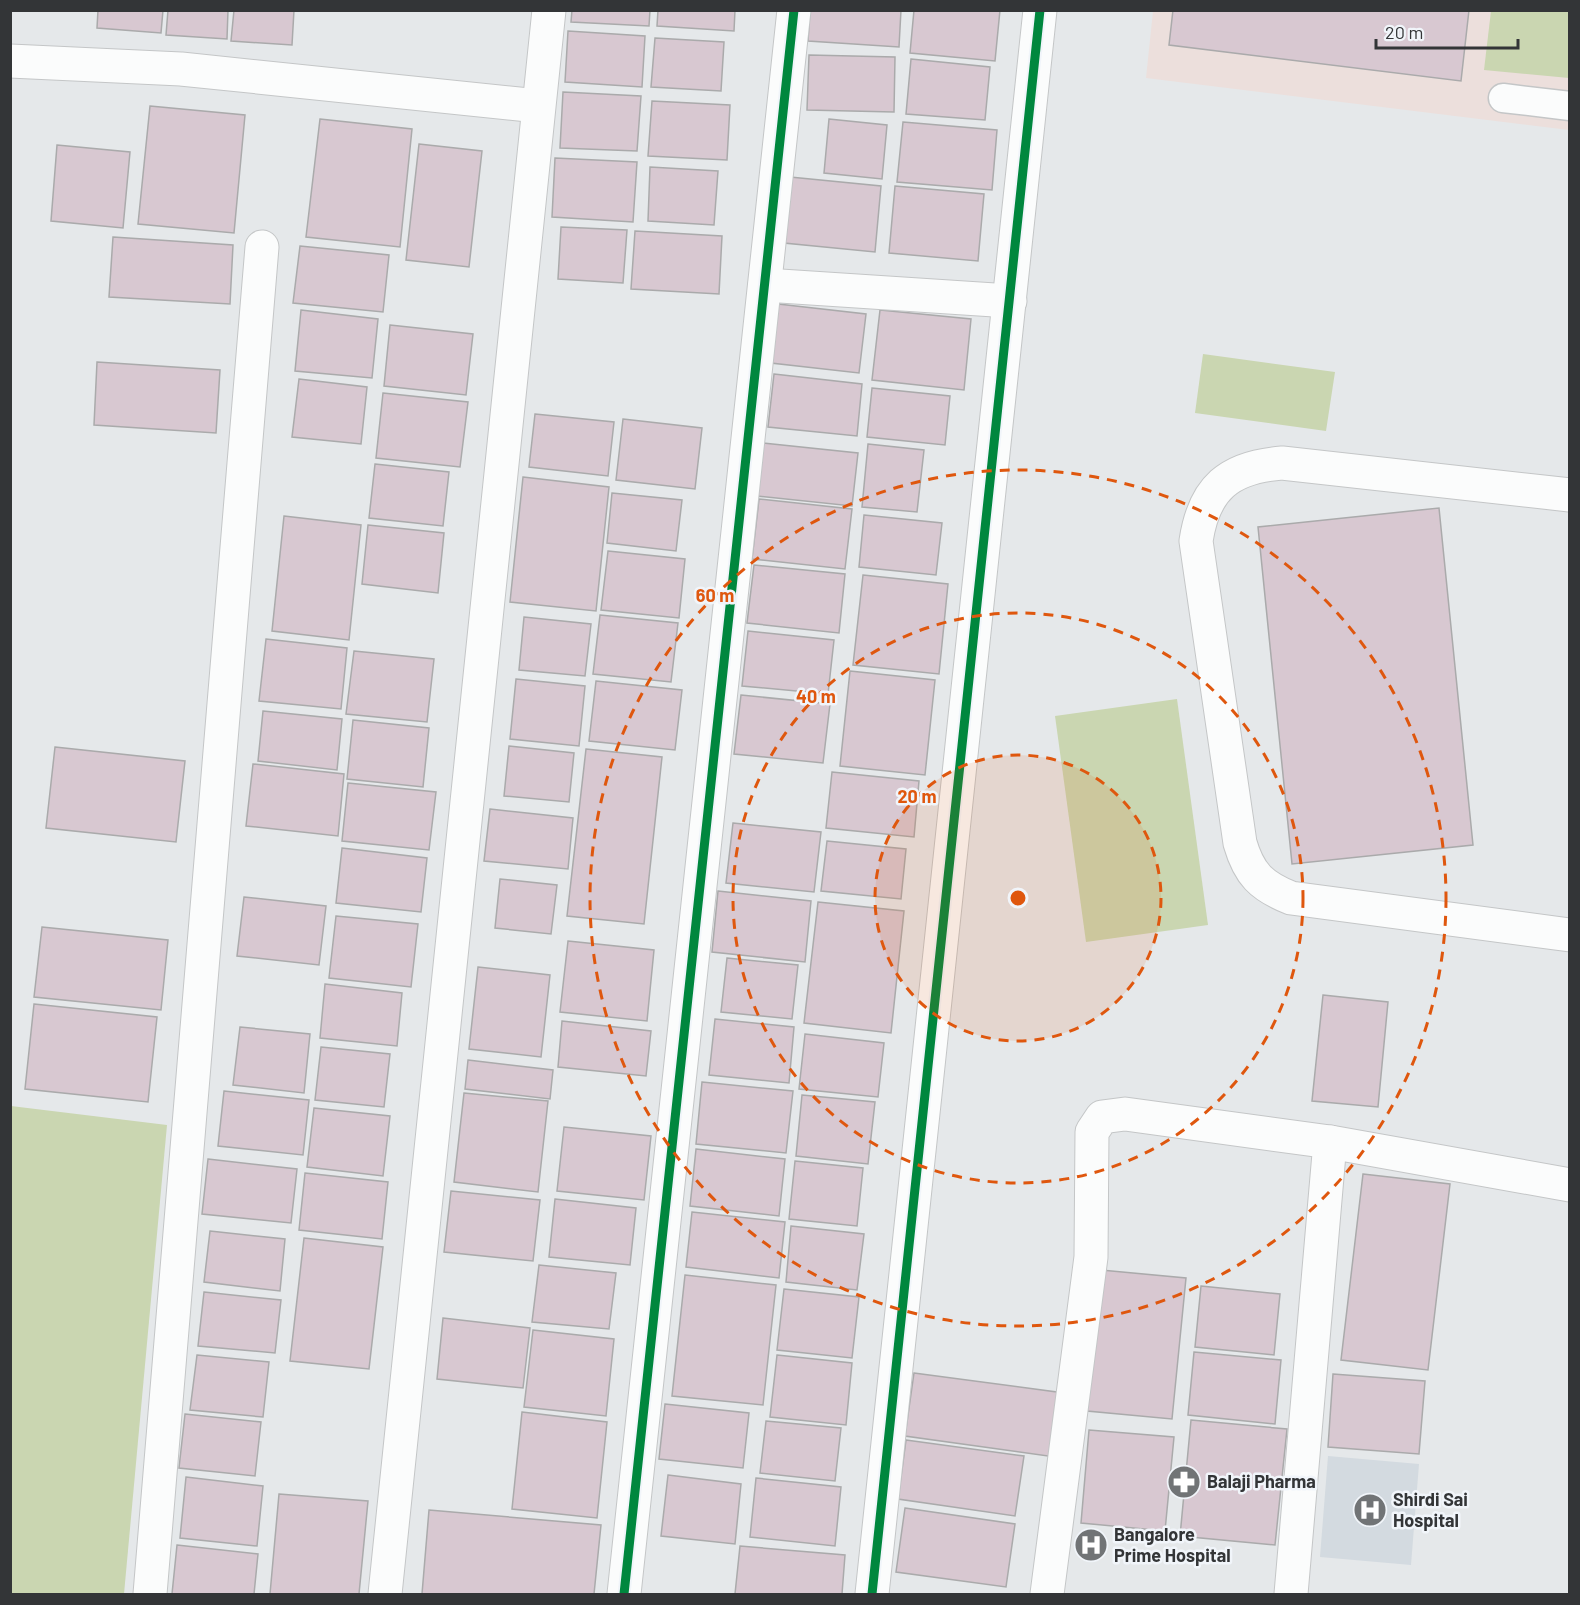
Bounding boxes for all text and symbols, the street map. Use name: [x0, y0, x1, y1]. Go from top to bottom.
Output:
scale bar: [1376, 12, 1518, 50]
text: 20 m: [1385, 21, 1423, 43]
text: 60 m: [696, 584, 734, 606]
text: 40 m: [796, 685, 836, 707]
text: 20 m: [898, 785, 936, 807]
centre of rings: [1008, 888, 1028, 908]
pharmacy icon: Balaji Pharma: [1166, 1464, 1202, 1500]
place label: Balaji Pharma: [1207, 1470, 1316, 1492]
place label: Shirdi Sai Hospital: [1393, 1488, 1468, 1531]
hospital icon: Shirdi Sai Hospital: [1352, 1492, 1388, 1528]
place label: Bangalore Prime Hospital: [1114, 1523, 1231, 1566]
hospital icon: Bangalore Prime Hospital: [1073, 1527, 1109, 1563]

